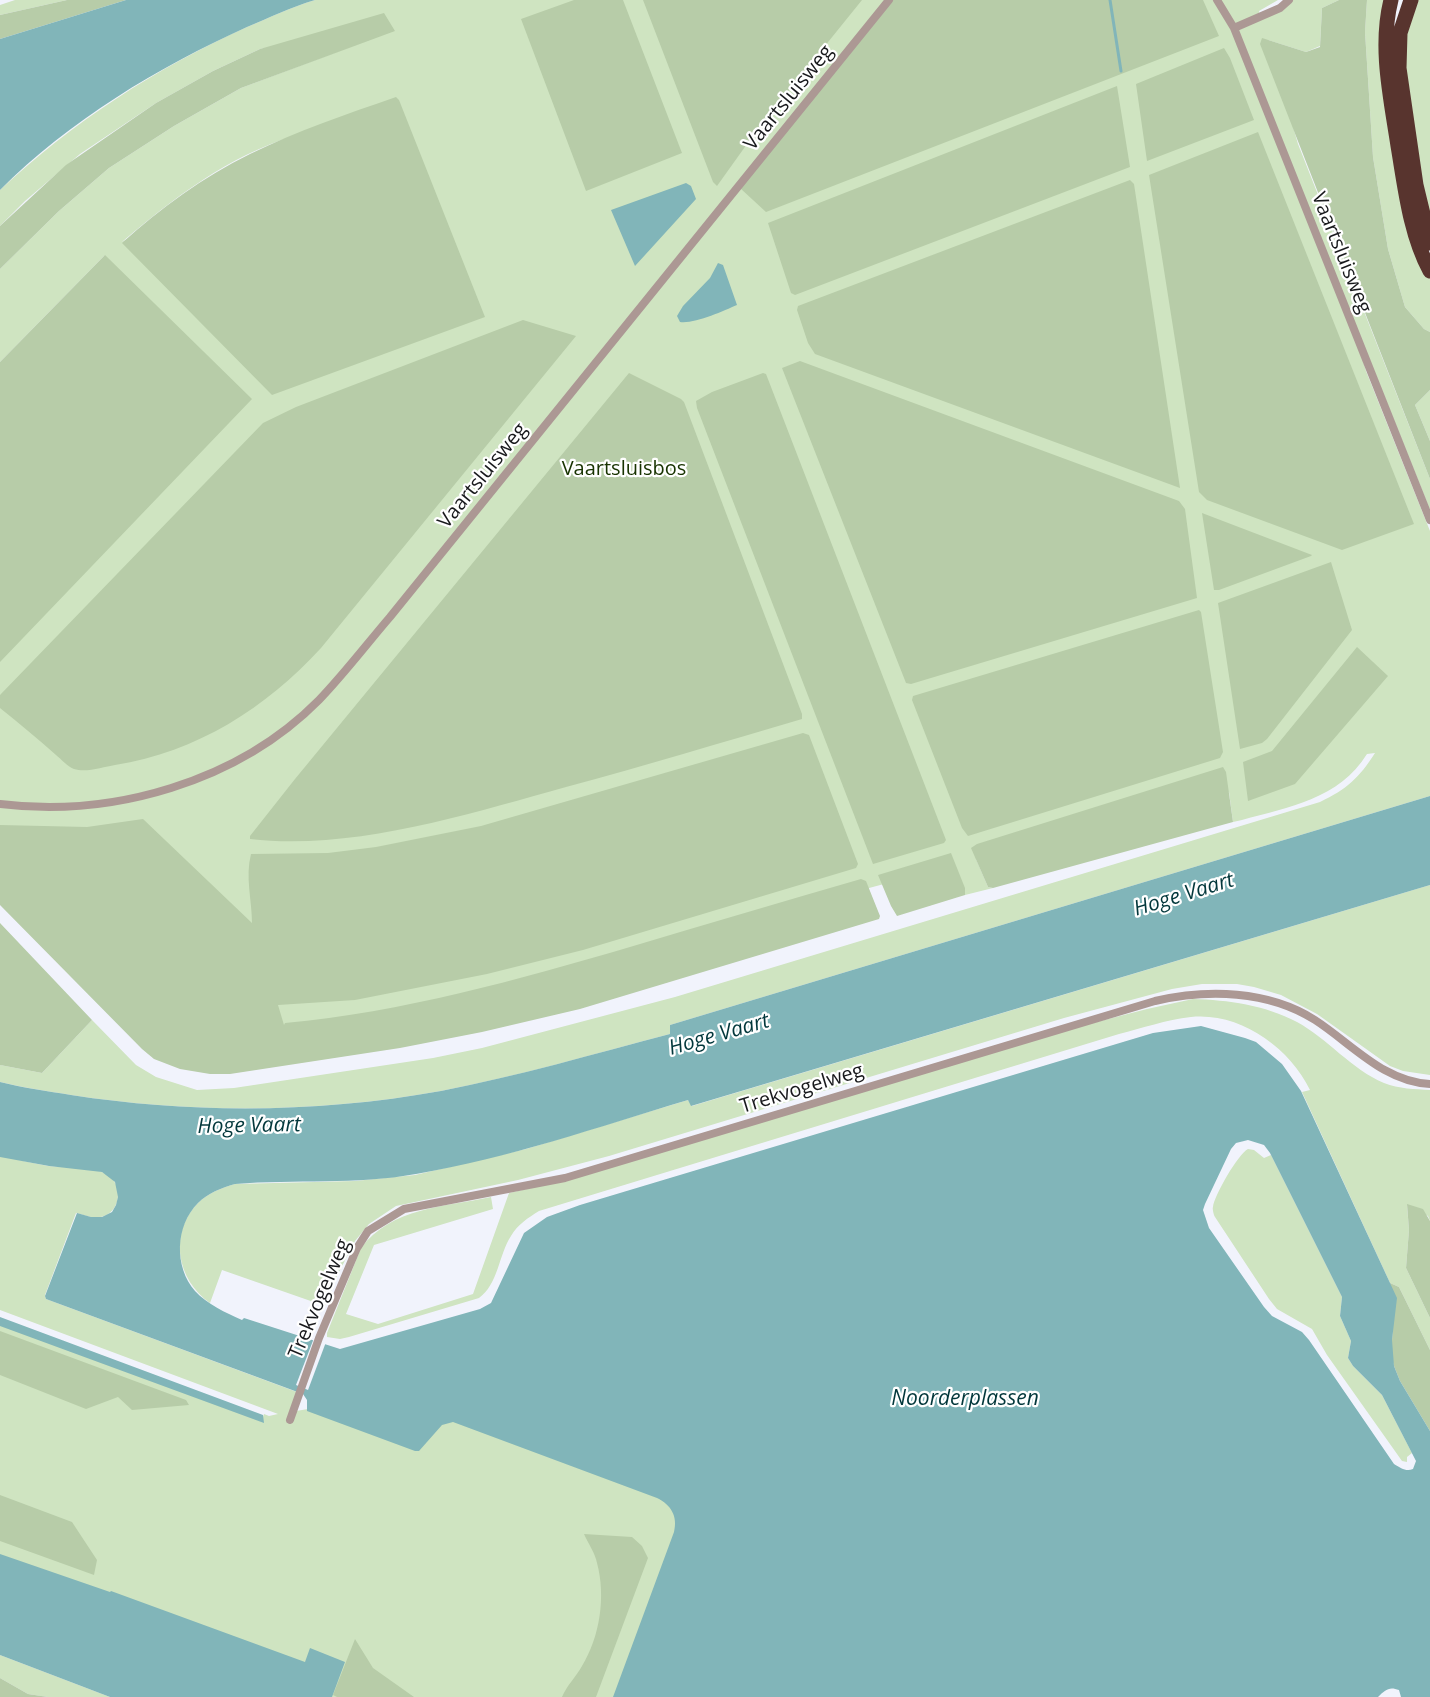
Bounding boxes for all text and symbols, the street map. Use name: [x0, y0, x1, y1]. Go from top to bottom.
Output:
street label: Vaartsluisweg: [739, 41, 839, 155]
street label: Vaartsluisweg: [1306, 189, 1376, 317]
street label: Vaartsluisweg: [433, 419, 533, 533]
park label: Vaartsluisbos: [562, 457, 686, 481]
water label: Hoge Vaart: [1131, 868, 1237, 922]
water label: Hoge Vaart: [666, 1009, 772, 1061]
street label: Trekvogelweg: [737, 1059, 867, 1119]
water label: Hoge Vaart: [197, 1112, 301, 1140]
street label: Trekvogelweg: [284, 1236, 356, 1362]
water label: Noorderplassen: [891, 1386, 1039, 1412]

